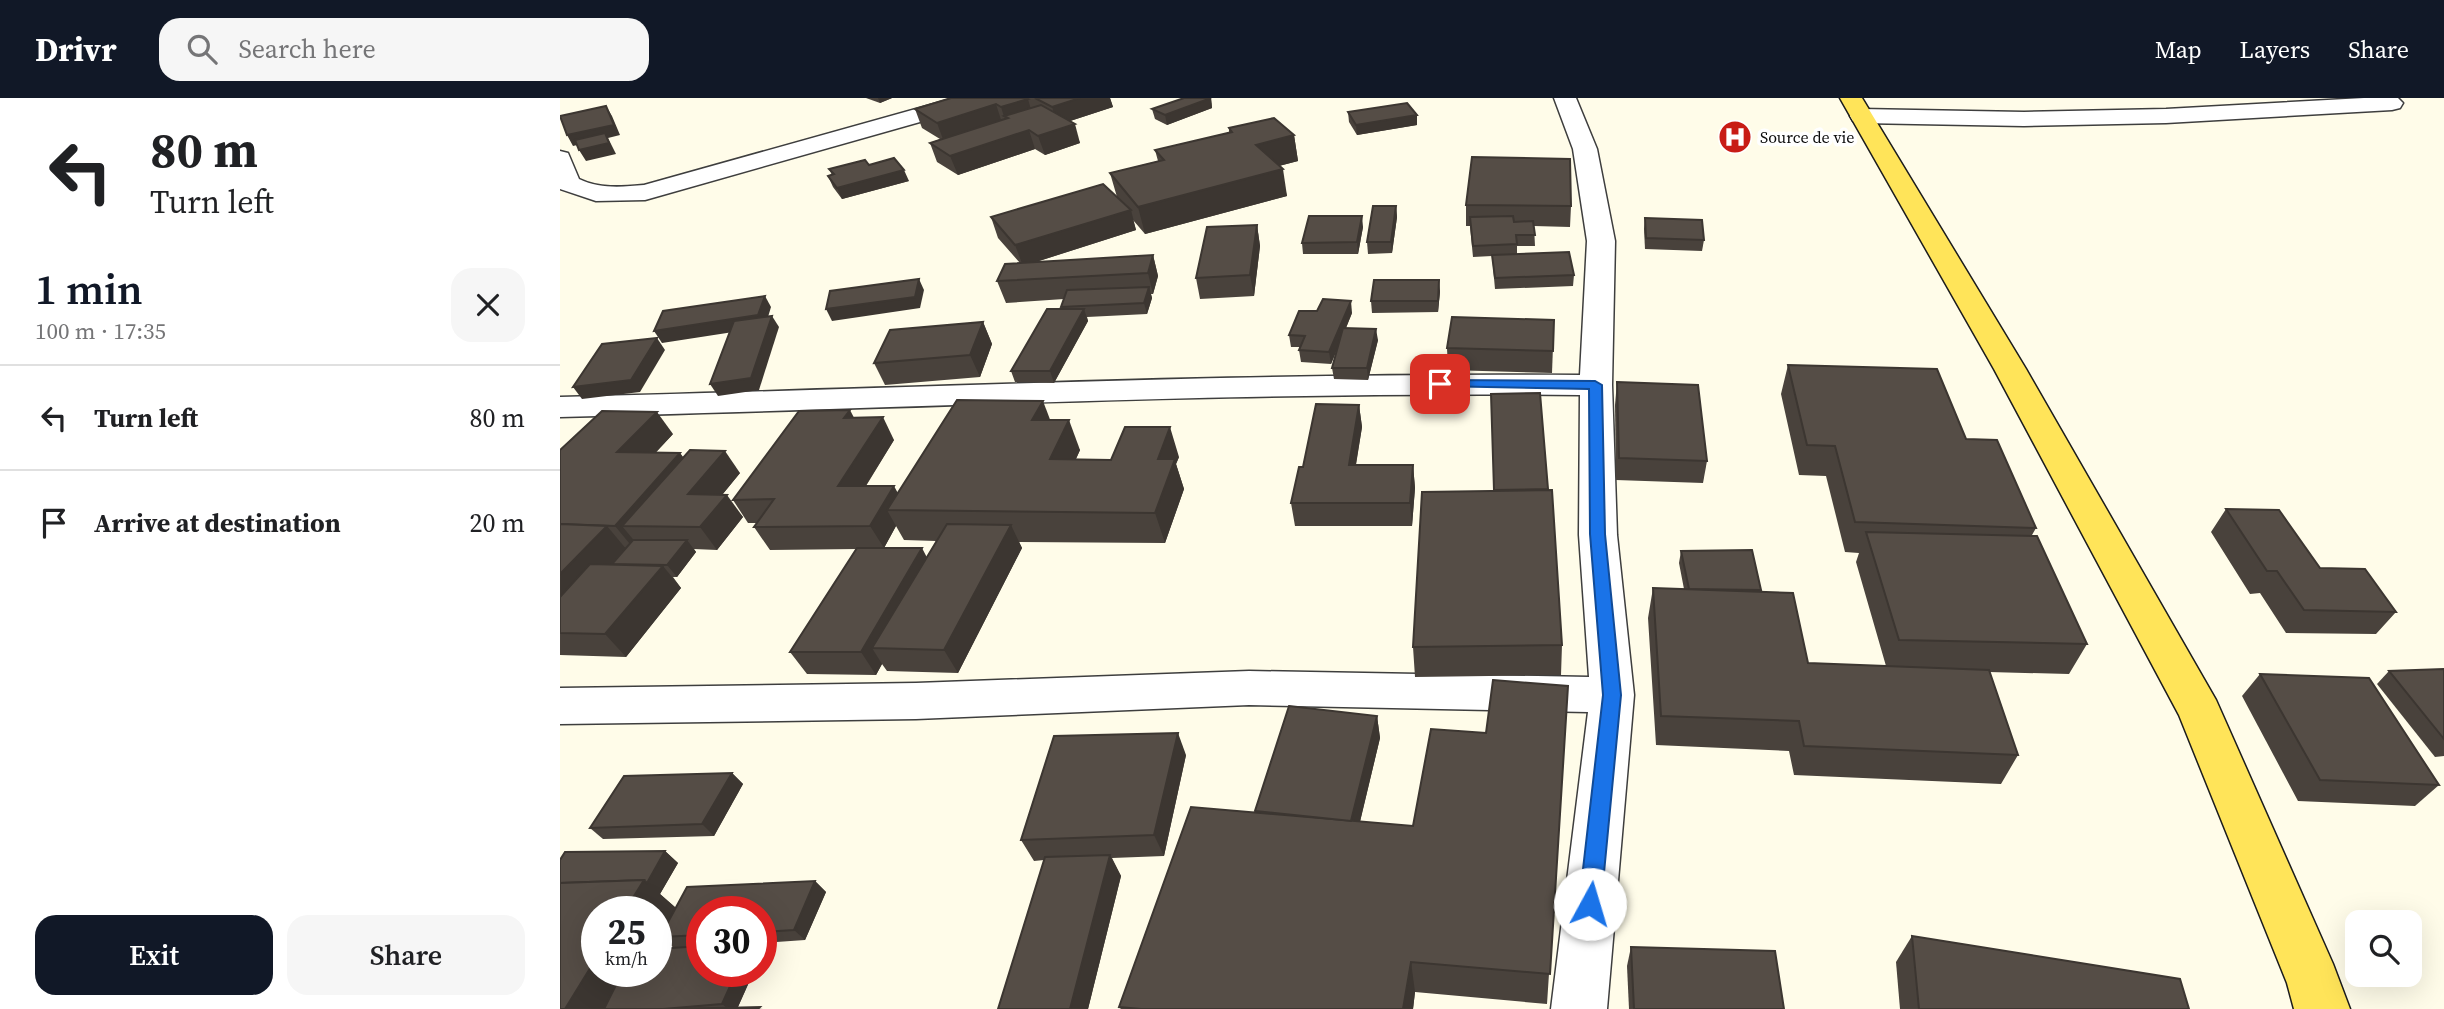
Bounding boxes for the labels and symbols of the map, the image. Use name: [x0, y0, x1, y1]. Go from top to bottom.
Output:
hospital icon: Source de vie: [1716, 118, 1754, 156]
place label: Source de vie: [1760, 126, 1854, 148]
pin: [1410, 354, 1470, 414]
position arrow: [1553, 867, 1627, 941]
speed limit sign: 30: [686, 896, 777, 987]

